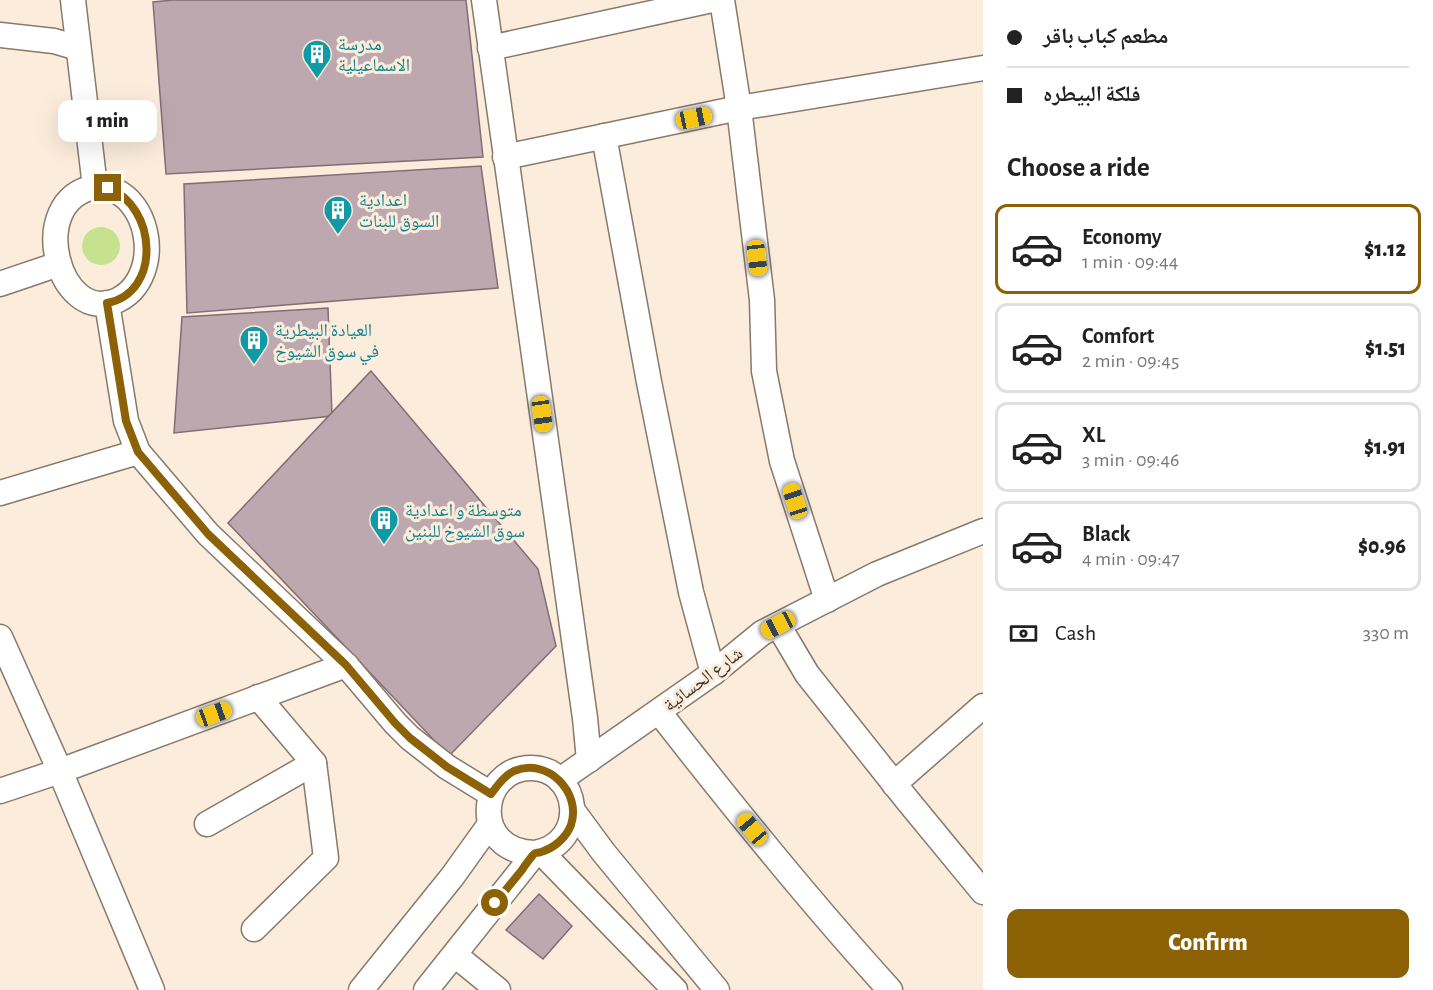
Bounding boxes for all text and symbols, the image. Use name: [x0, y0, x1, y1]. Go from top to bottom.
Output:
text: مطعم كباب باقر: [1043, 25, 1168, 47]
place label: مدرسة الاسماعيلية: [338, 36, 410, 75]
building icon: مدرسة الاسماعيلية: [301, 38, 333, 80]
text: فلكة البيطره: [1043, 83, 1141, 105]
callout: 1 min: [58, 101, 158, 143]
car: [675, 105, 713, 131]
text: 1 min: [86, 111, 129, 131]
text: Choose a ride: [1007, 154, 1150, 181]
route end: [94, 174, 121, 201]
place label: اعدادية السوق للبنات: [359, 192, 439, 232]
building icon: اعدادية السوق للبنات: [322, 194, 354, 236]
icon: car: [1010, 222, 1064, 276]
text: Economy: [1082, 226, 1162, 248]
text: $1.12: [1364, 238, 1406, 260]
car: [746, 239, 768, 277]
text: 1 min · 09:44: [1082, 252, 1178, 272]
icon: car: [1010, 321, 1064, 375]
place label: العيادة البيطرية في سوق الشيوخ: [275, 322, 379, 366]
building icon: العيادة البيطرية في سوق الشيوخ: [238, 324, 270, 366]
text: Comfort: [1082, 325, 1154, 347]
text: $1.51: [1365, 337, 1406, 359]
text: 2 min · 09:45: [1082, 351, 1179, 371]
car: [531, 395, 553, 433]
icon: car: [1010, 420, 1064, 474]
text: XL: [1082, 424, 1105, 446]
text: $1.91: [1364, 436, 1406, 458]
text: 3 min · 09:46: [1082, 450, 1179, 470]
car: [781, 481, 809, 521]
place label: متوسطة و اعدادية سوق الشيوخ للبنين: [405, 502, 525, 543]
building icon: متوسطة و اعدادية سوق الشيوخ للبنين: [368, 504, 400, 546]
icon: car: [1010, 519, 1064, 573]
text: Black: [1082, 523, 1130, 545]
text: $0.96: [1358, 535, 1406, 557]
text: 4 min · 09:47: [1082, 549, 1180, 569]
car: [758, 609, 798, 641]
icon: cash: [1007, 617, 1040, 650]
text: Cash: [1055, 622, 1096, 644]
text: 330 m: [1363, 623, 1409, 643]
street label: شارع الحسائية: [661, 645, 747, 716]
car: [194, 699, 234, 729]
car: [734, 809, 770, 849]
route start: [481, 889, 508, 916]
button: Confirm: [1007, 909, 1409, 978]

